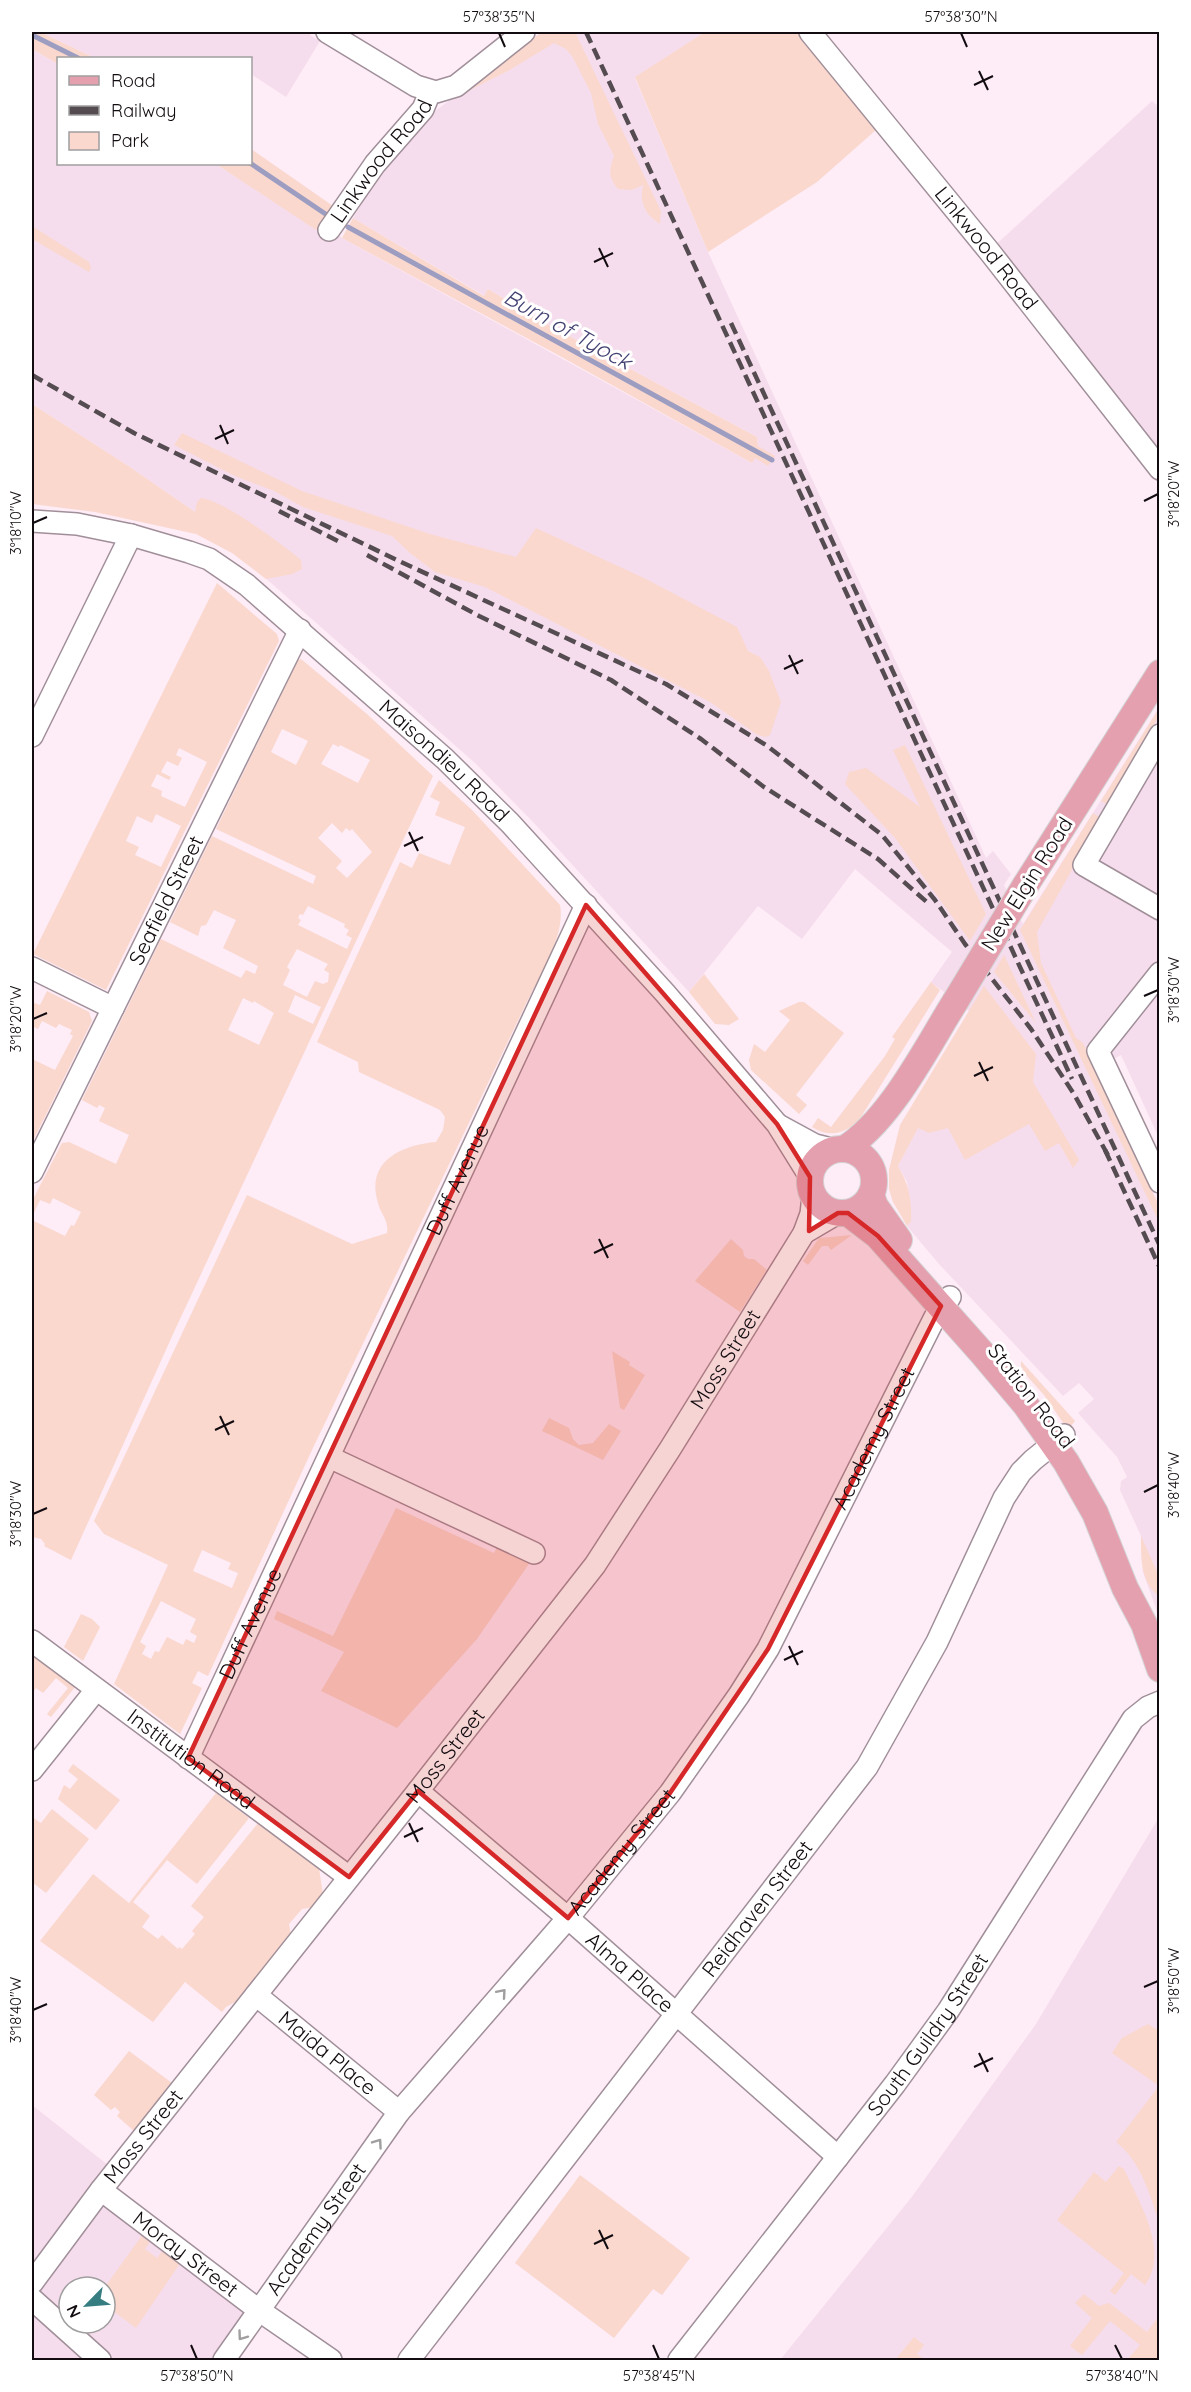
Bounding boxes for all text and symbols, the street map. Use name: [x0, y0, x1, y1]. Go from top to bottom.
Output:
text: 57°38'35"N: [463, 7, 535, 26]
text: 57°38'30"N: [924, 7, 998, 26]
legend: [57, 57, 252, 165]
text: Road: [111, 69, 156, 92]
street label: Linkwood Road: [324, 95, 438, 227]
text: Railway: [111, 99, 177, 122]
text: Park: [111, 129, 149, 152]
street label: Linkwood Road: [930, 181, 1044, 315]
water label: Burn of Tyock: [499, 282, 639, 377]
text: 3°18'20"W: [1164, 460, 1183, 527]
text: 3°18'10"W: [6, 490, 25, 555]
street label: Maisondieu Road: [374, 693, 515, 827]
street label: New Elgin Road: [975, 812, 1078, 955]
street label: Seafield Street: [123, 831, 208, 969]
text: 3°18'30"W: [1164, 956, 1183, 1023]
text: 3°18'20"W: [6, 985, 25, 1052]
street label: Duff Avenue: [420, 1120, 494, 1239]
street label: Moss Street: [684, 1304, 766, 1414]
street label: Station Road: [983, 1338, 1081, 1453]
street label: Academy Street: [826, 1363, 920, 1514]
text: 3°18'40"W: [1164, 1451, 1183, 1518]
text: 3°18'30"W: [6, 1480, 25, 1547]
street label: Duff Avenue: [213, 1564, 287, 1683]
street label: Institution Road: [123, 1703, 260, 1814]
street label: Moss Street: [400, 1703, 490, 1808]
street label: Academy Street: [562, 1783, 680, 1920]
street label: Reidhaven Street: [696, 1835, 818, 1982]
street label: Alma Place: [581, 1926, 680, 2018]
text: 3°18'50"W: [1164, 1947, 1183, 2014]
street label: South Guildry Street: [861, 1948, 993, 2120]
text: 3°18'40"W: [6, 1976, 25, 2043]
one-way arrow: [495, 1989, 506, 2000]
street label: Maida Place: [274, 2005, 382, 2100]
street label: Moss Street: [97, 2084, 188, 2188]
one-way arrow: [371, 2138, 382, 2149]
street label: Academy Street: [260, 2157, 371, 2300]
street label: Moray Street: [128, 2205, 244, 2302]
north arrow: [57, 2275, 117, 2335]
text: N: [62, 2302, 85, 2321]
one-way arrow: [238, 2329, 249, 2340]
text: 57°38'50"N: [160, 2366, 234, 2385]
text: 57°38'45"N: [623, 2366, 695, 2385]
text: 57°38'40"N: [1085, 2366, 1159, 2385]

